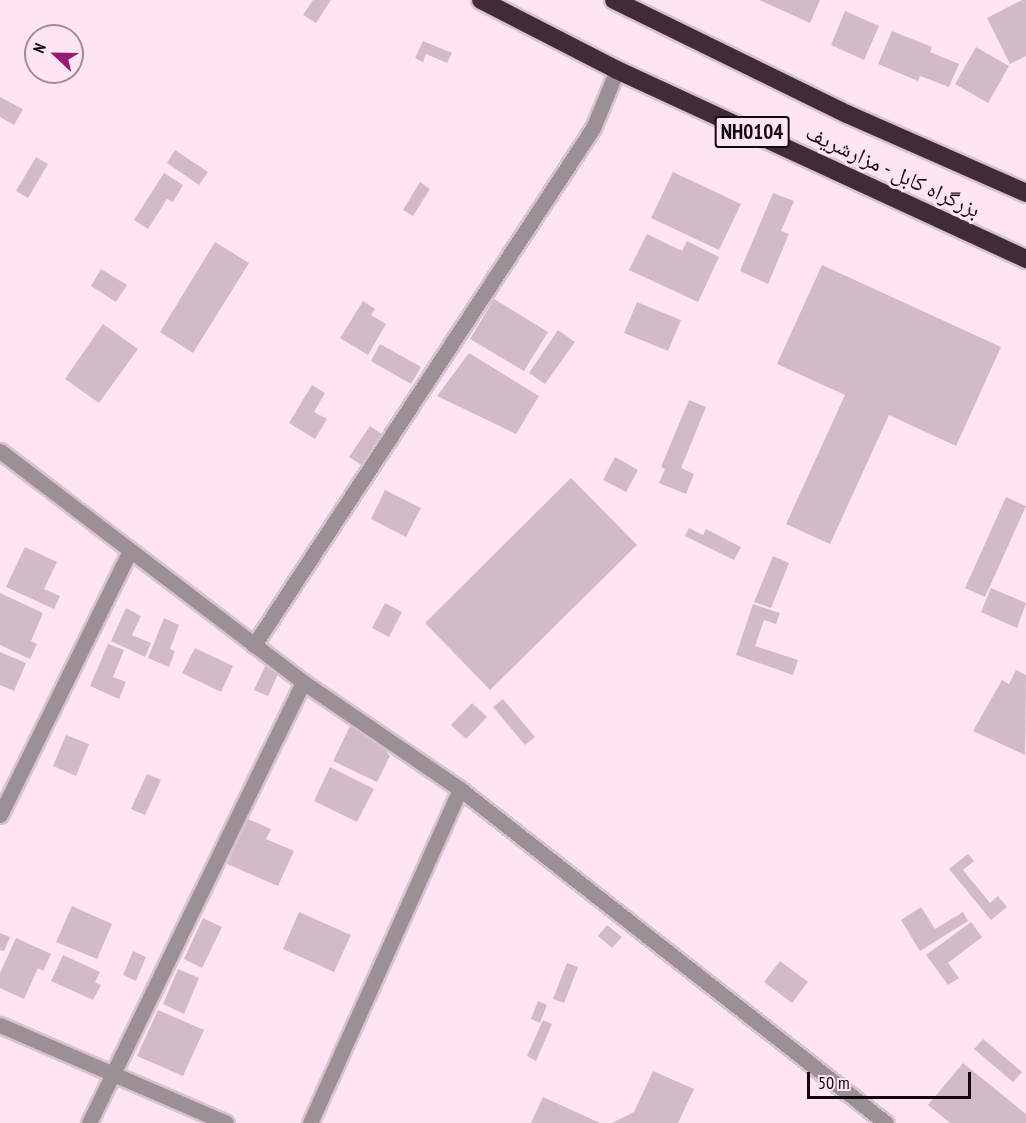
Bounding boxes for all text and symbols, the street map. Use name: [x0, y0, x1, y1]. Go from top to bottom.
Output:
north arrow: [24, 24, 84, 84]
text: N: [28, 40, 50, 56]
road number: NH0104: [714, 114, 789, 150]
street label: بزرگراه کابل - مزارشریف: [801, 119, 985, 223]
scale bar: [810, 1060, 974, 1098]
text: 50 m: [818, 1071, 850, 1094]

